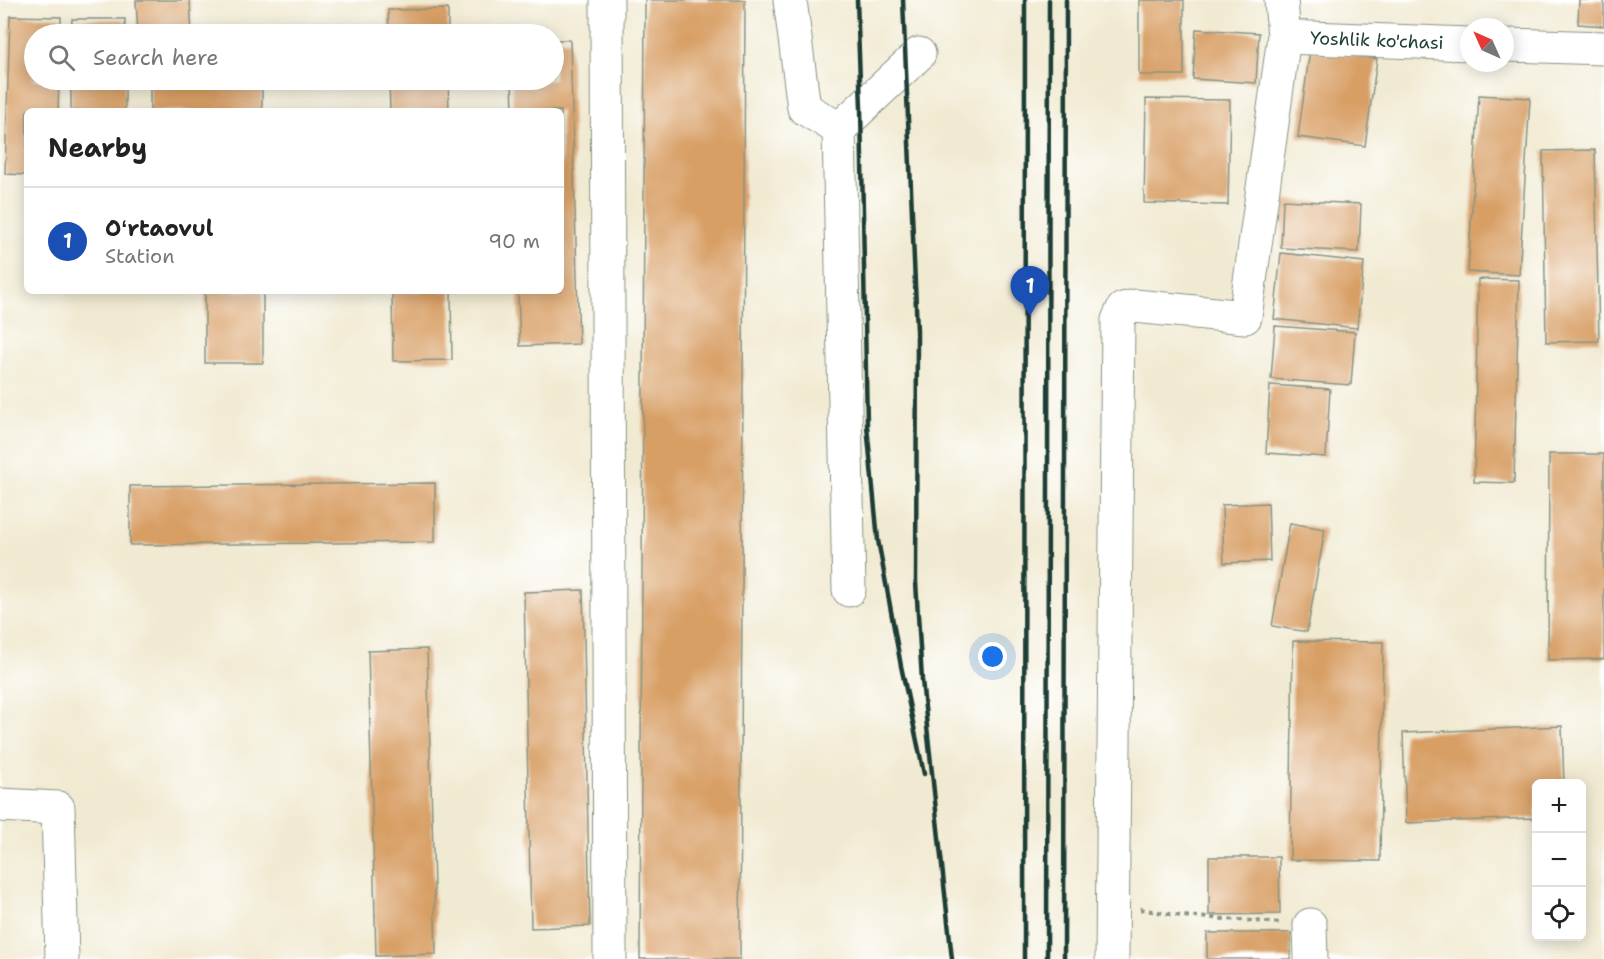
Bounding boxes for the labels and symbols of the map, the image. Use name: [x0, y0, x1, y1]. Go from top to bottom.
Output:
north arrow: [1460, 18, 1514, 72]
street label: Yoshlik ko'chasi: [1310, 26, 1444, 55]
pin: 1: [1010, 266, 1050, 316]
your location: [978, 642, 1007, 671]

